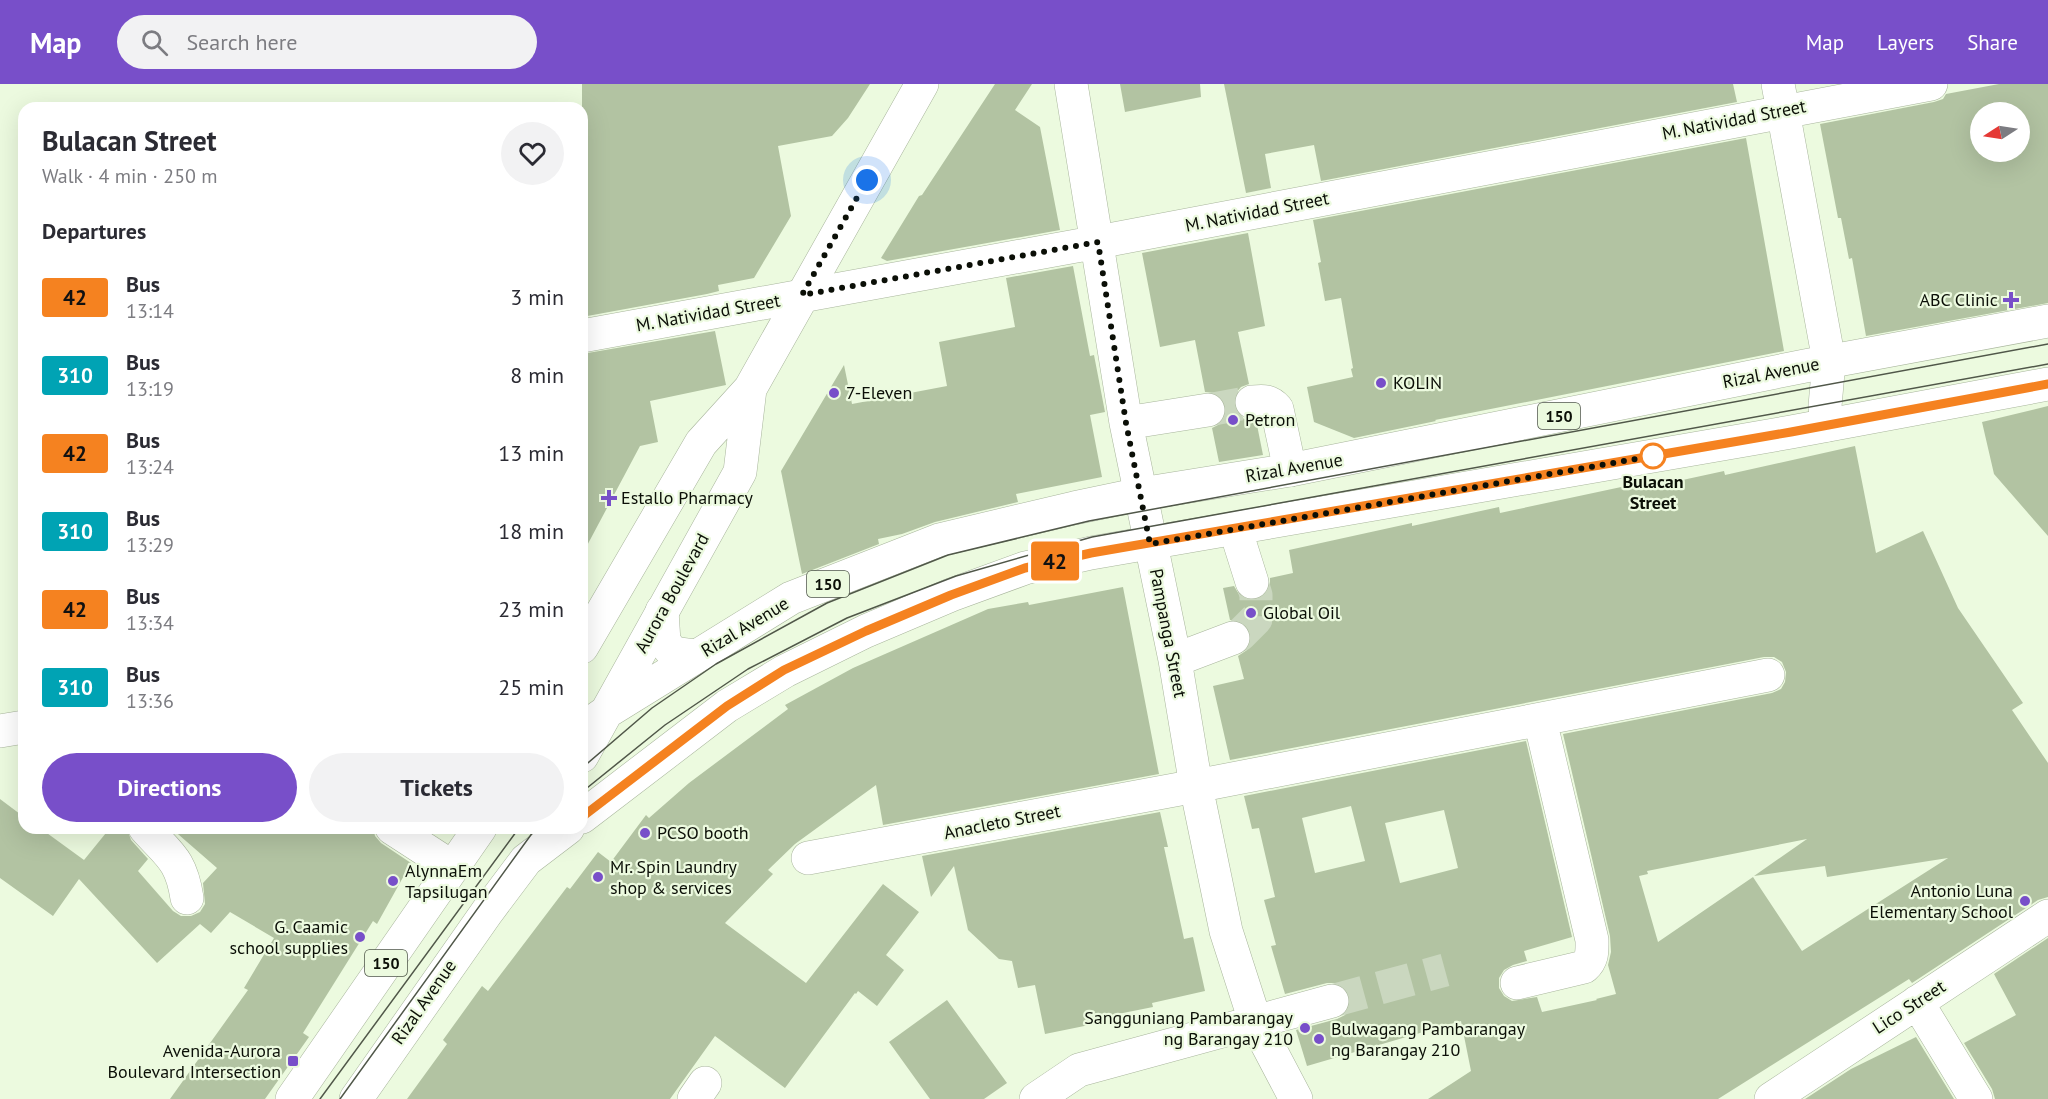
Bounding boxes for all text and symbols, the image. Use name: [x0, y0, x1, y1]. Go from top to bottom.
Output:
search box: [117, 15, 537, 69]
text: Map: [30, 24, 81, 61]
icon: search: [138, 26, 171, 59]
text: Search here: [186, 28, 297, 56]
text: Map: [1806, 29, 1844, 56]
text: Layers: [1877, 29, 1934, 56]
text: Share: [1967, 29, 2018, 56]
street label: M. Natividad Street: [1660, 94, 1808, 145]
north arrow: [1970, 102, 2030, 162]
map controls: [1970, 102, 2030, 162]
text: Bulacan Street: [42, 122, 217, 159]
button: heart: [501, 122, 564, 185]
text: Walk · 4 min · 250 m: [42, 163, 218, 189]
your location: [852, 165, 882, 195]
street label: M. Natividad Street: [1183, 186, 1331, 237]
text: Departures: [42, 217, 146, 245]
text: Bus: [126, 270, 160, 298]
text: 3 min: [510, 283, 564, 311]
text: 42: [63, 284, 87, 311]
place label: ABC Clinic: [1919, 288, 1998, 311]
street label: M. Natividad Street: [634, 289, 782, 337]
marker: ABC Clinic: [2002, 291, 2020, 309]
text: 13:14: [126, 298, 174, 324]
text: Bus: [126, 348, 160, 376]
street label: Rizal Avenue: [1721, 352, 1821, 393]
text: 8 min: [510, 361, 564, 389]
text: 310: [57, 362, 93, 389]
place label: KOLIN: [1393, 371, 1442, 394]
text: 13:19: [126, 376, 174, 402]
marker: KOLIN: [1374, 376, 1388, 390]
place label: 7-Eleven: [846, 381, 912, 404]
marker: 7-Eleven: [827, 386, 841, 400]
road number: 150: [1538, 403, 1580, 429]
place label: Petron: [1245, 408, 1295, 431]
marker: Petron: [1226, 413, 1240, 427]
text: Bus: [126, 426, 160, 454]
text: 13 min: [498, 439, 564, 467]
text: 42: [63, 440, 87, 467]
marker: Bulacan Street: [1640, 443, 1666, 469]
street label: Rizal Avenue: [1244, 448, 1344, 487]
text: 13:24: [126, 454, 174, 480]
place label: Bulacan Street: [1622, 470, 1684, 514]
place label: Estallo Pharmacy: [621, 486, 754, 509]
marker: Estallo Pharmacy: [602, 491, 616, 505]
text: Bus: [126, 504, 160, 532]
text: 18 min: [498, 517, 564, 545]
text: 310: [57, 518, 93, 545]
street label: Aurora Boulevard: [629, 529, 714, 657]
text: 13:29: [126, 532, 174, 558]
line badge: 42: [1028, 542, 1082, 580]
text: 42: [1043, 548, 1067, 575]
street label: Pampanga Street: [1145, 566, 1192, 699]
road number: 150: [807, 571, 849, 597]
text: Bus: [126, 582, 160, 610]
street label: Rizal Avenue: [697, 591, 793, 662]
text: 23 min: [498, 595, 564, 623]
text: 42: [63, 596, 87, 623]
place label: Global Oil: [1263, 601, 1341, 624]
marker: Global Oil: [1244, 606, 1258, 620]
text: 13:34: [126, 610, 174, 636]
text: Bus: [126, 660, 160, 688]
text: 25 min: [498, 673, 564, 701]
text: 310: [57, 674, 93, 701]
text: 13:36: [126, 688, 174, 714]
button: Directions: [42, 753, 297, 822]
button: Tickets: [309, 753, 564, 822]
street label: Anacleto Street: [942, 799, 1062, 844]
place label: PCSO booth: [657, 821, 749, 844]
marker: PCSO booth: [638, 826, 652, 840]
place label: Mr. Spin Laundry shop & services: [610, 855, 738, 899]
place label: AlynnaEm Tapsilugan: [405, 859, 488, 903]
marker: Mr. Spin Laundry shop & services: [591, 870, 605, 884]
marker: AlynnaEm Tapsilugan: [386, 874, 400, 888]
place label: Antonio Luna Elementary School: [1870, 879, 2014, 923]
marker: Antonio Luna Elementary School: [2018, 894, 2032, 908]
place label: G. Caamic school supplies: [230, 915, 348, 959]
marker: G. Caamic school supplies: [353, 930, 367, 944]
road number: 150: [365, 950, 407, 976]
street label: Rizal Avenue: [386, 955, 461, 1049]
street label: Lico Street: [1868, 975, 1949, 1039]
place label: Sangguniang Pambarangay ng Barangay 210: [1084, 1006, 1294, 1050]
place label: Bulwagang Pambarangay ng Barangay 210: [1331, 1017, 1526, 1061]
marker: Sangguniang Pambarangay ng Barangay 210: [1298, 1021, 1312, 1035]
marker: Bulwagang Pambarangay ng Barangay 210: [1312, 1032, 1326, 1046]
place label: Avenida-Aurora Boulevard Intersection: [108, 1039, 281, 1083]
marker: Avenida-Aurora Boulevard Intersection: [286, 1054, 300, 1068]

